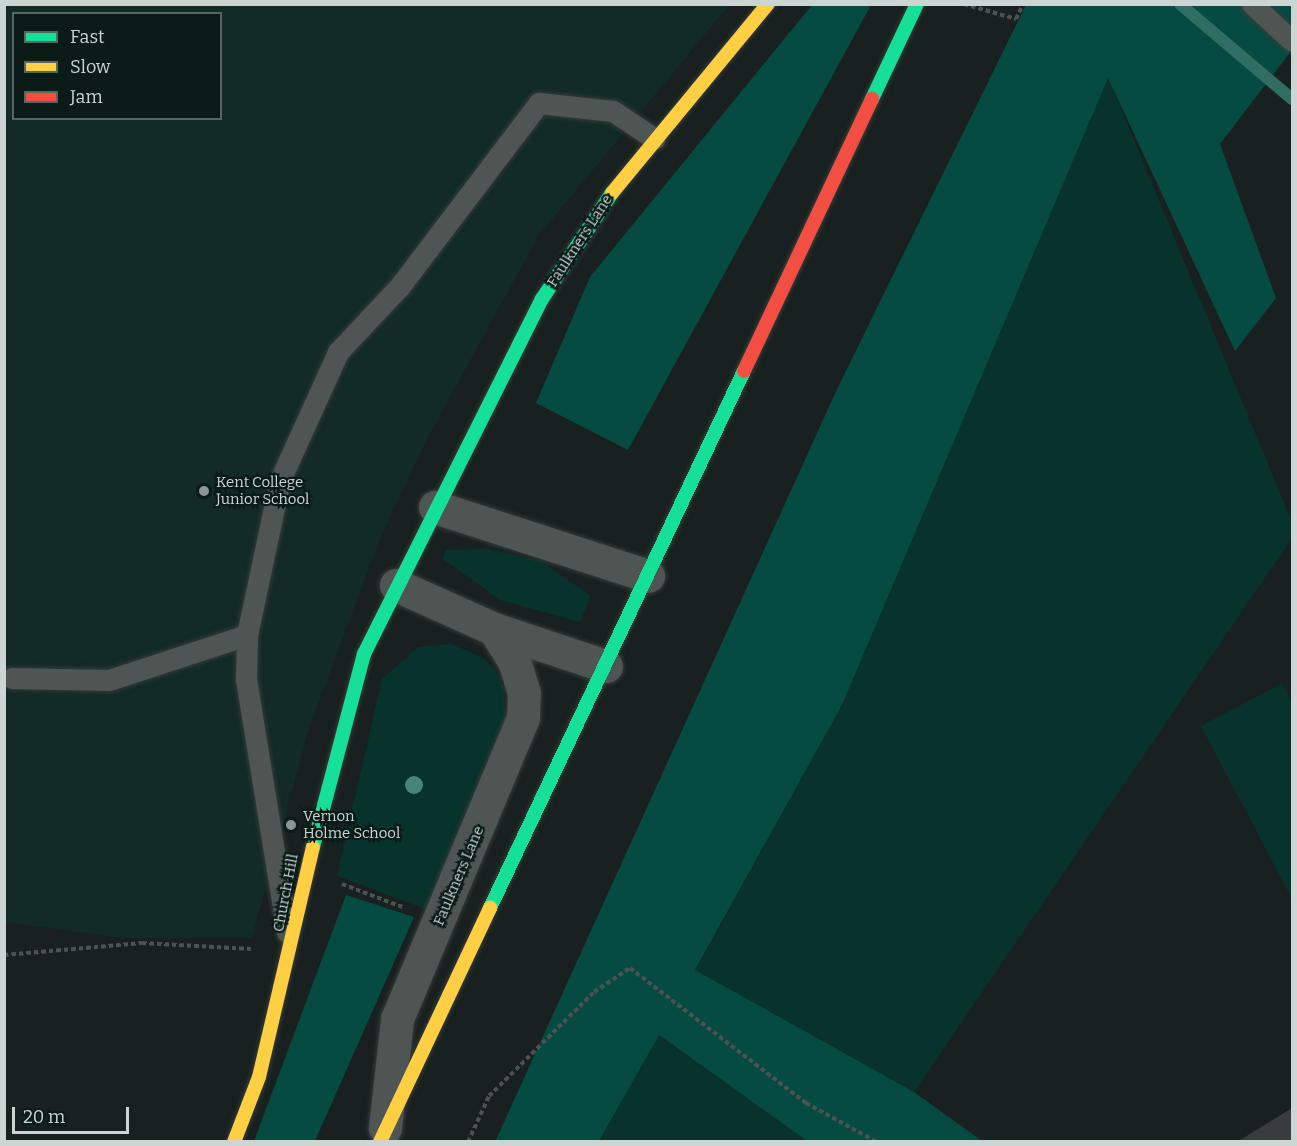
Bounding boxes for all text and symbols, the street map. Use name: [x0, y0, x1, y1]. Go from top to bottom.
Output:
legend: [12, 12, 222, 120]
text: Fast: [70, 26, 105, 48]
text: Slow: [70, 56, 110, 78]
text: Jam: [70, 86, 103, 108]
street label: Faulkners Lane: [543, 191, 617, 291]
place label: Kent College Junior School: [216, 473, 309, 508]
marker: Kent College Junior School: [197, 484, 211, 498]
place label: Vernon Holme School: [303, 807, 400, 842]
marker: Vernon Holme School: [284, 818, 298, 832]
street label: Faulkners Lane: [430, 824, 488, 928]
street label: Church Hill: [270, 853, 302, 933]
scale bar: [15, 1095, 132, 1133]
text: 20 m: [23, 1106, 65, 1128]

